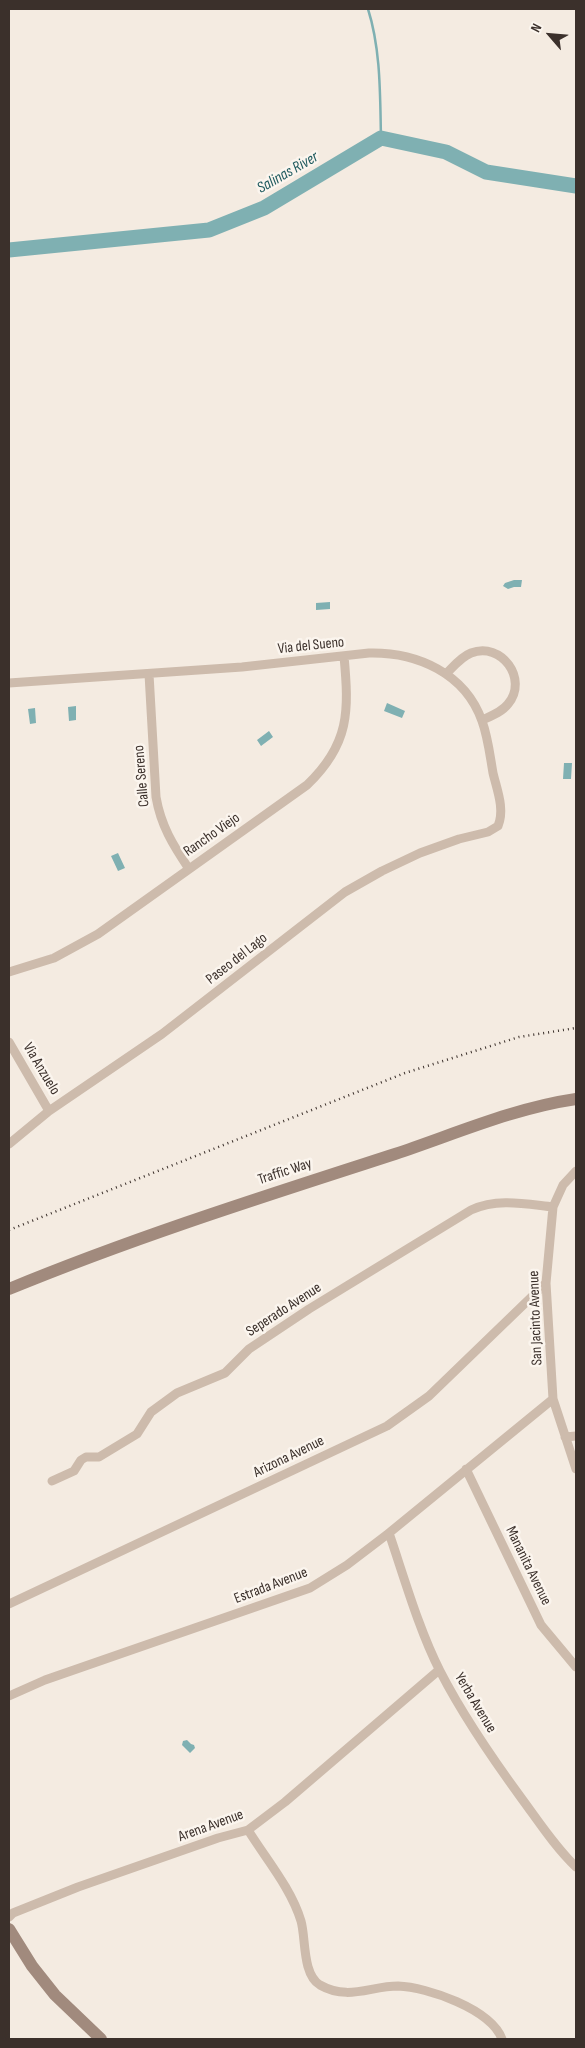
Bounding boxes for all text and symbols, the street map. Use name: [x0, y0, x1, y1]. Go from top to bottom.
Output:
north arrow: [525, 10, 575, 60]
text: N: [527, 21, 545, 35]
water label: Salinas River: [254, 148, 322, 198]
street label: Via del Sueno: [277, 634, 345, 658]
street label: Calle Sereno: [130, 744, 154, 808]
street label: Rancho Viejo: [180, 809, 244, 861]
street label: Paseo del Lago: [203, 929, 271, 989]
street label: Via Anzuelo: [18, 1040, 64, 1098]
street label: Traffic Way: [256, 1155, 314, 1189]
street label: San Jacinto Avenue: [525, 1270, 547, 1366]
street label: Seperado Avenue: [243, 1279, 325, 1341]
street label: Arizona Avenue: [251, 1432, 327, 1482]
street label: Mananita Avenue: [501, 1524, 555, 1608]
street label: Estrada Avenue: [232, 1564, 310, 1608]
street label: Yerba Avenue: [450, 1670, 500, 1736]
street label: Arena Avenue: [176, 1806, 246, 1846]

